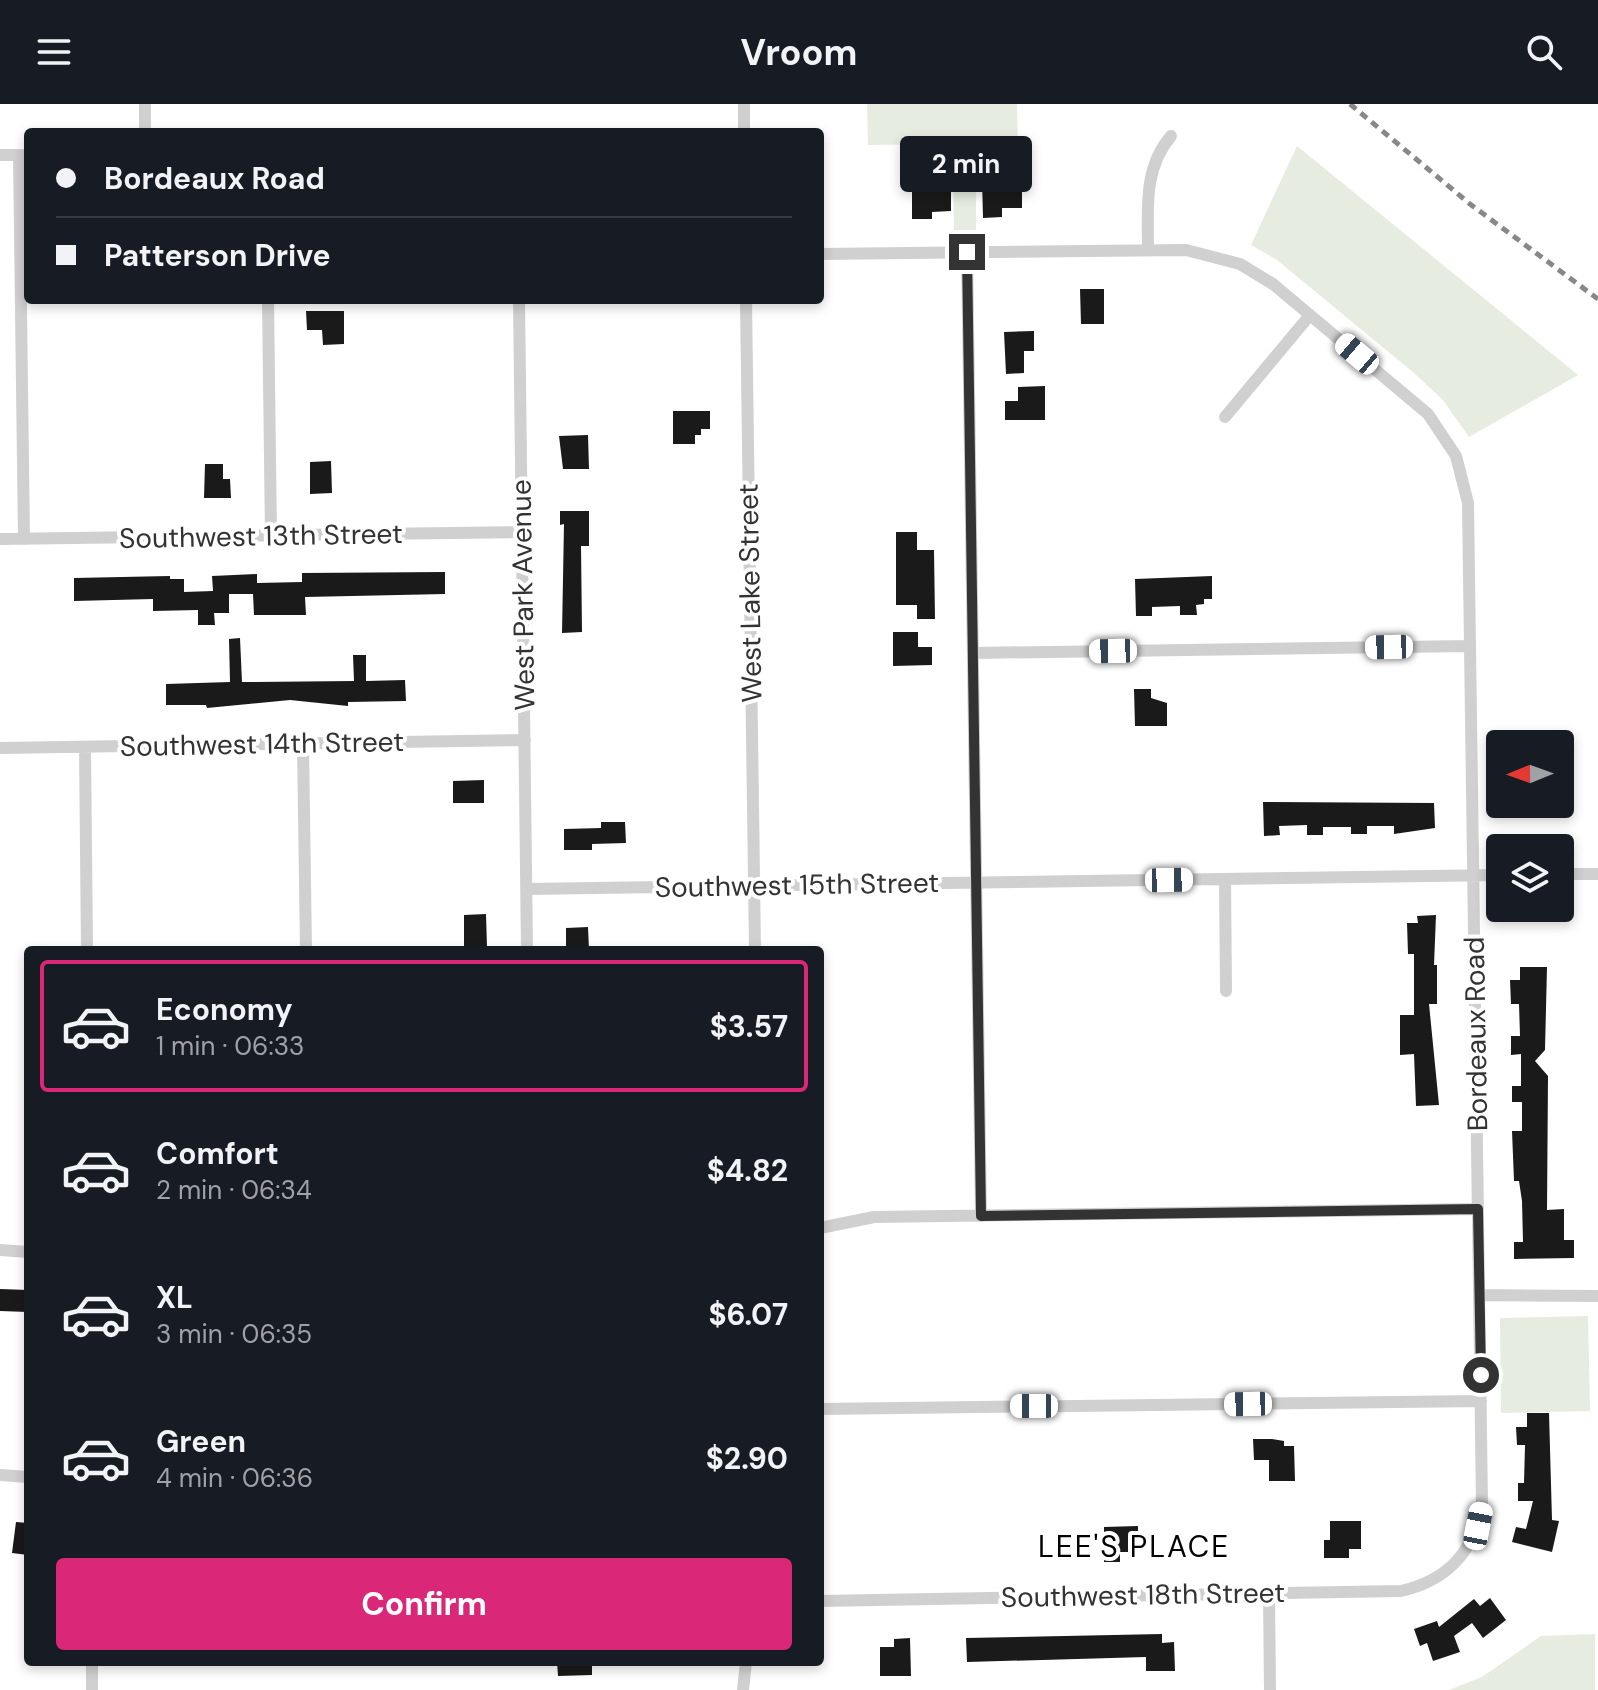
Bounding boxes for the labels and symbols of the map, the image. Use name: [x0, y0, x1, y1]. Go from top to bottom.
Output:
callout: 2 min: [901, 136, 1033, 192]
route end: [949, 234, 985, 270]
car: [1331, 329, 1383, 379]
street label: West Park Avenue: [502, 479, 544, 711]
street label: West Lake Street: [730, 483, 770, 703]
street label: Southwest 13th Street: [119, 515, 403, 557]
car: [1365, 635, 1413, 659]
car: [1089, 639, 1137, 663]
street label: Southwest 14th Street: [120, 723, 404, 765]
north arrow: [1486, 730, 1574, 818]
street label: Southwest 15th Street: [655, 864, 939, 906]
car: [1145, 868, 1193, 892]
street label: Bordeaux Road: [1456, 936, 1496, 1132]
route start: [1463, 1357, 1499, 1393]
car: [1224, 1392, 1272, 1416]
car: [1010, 1394, 1058, 1418]
car: [1462, 1500, 1494, 1552]
district label: LEE'S PLACE: [1038, 1527, 1230, 1566]
street label: Southwest 18th Street: [1001, 1574, 1285, 1616]

